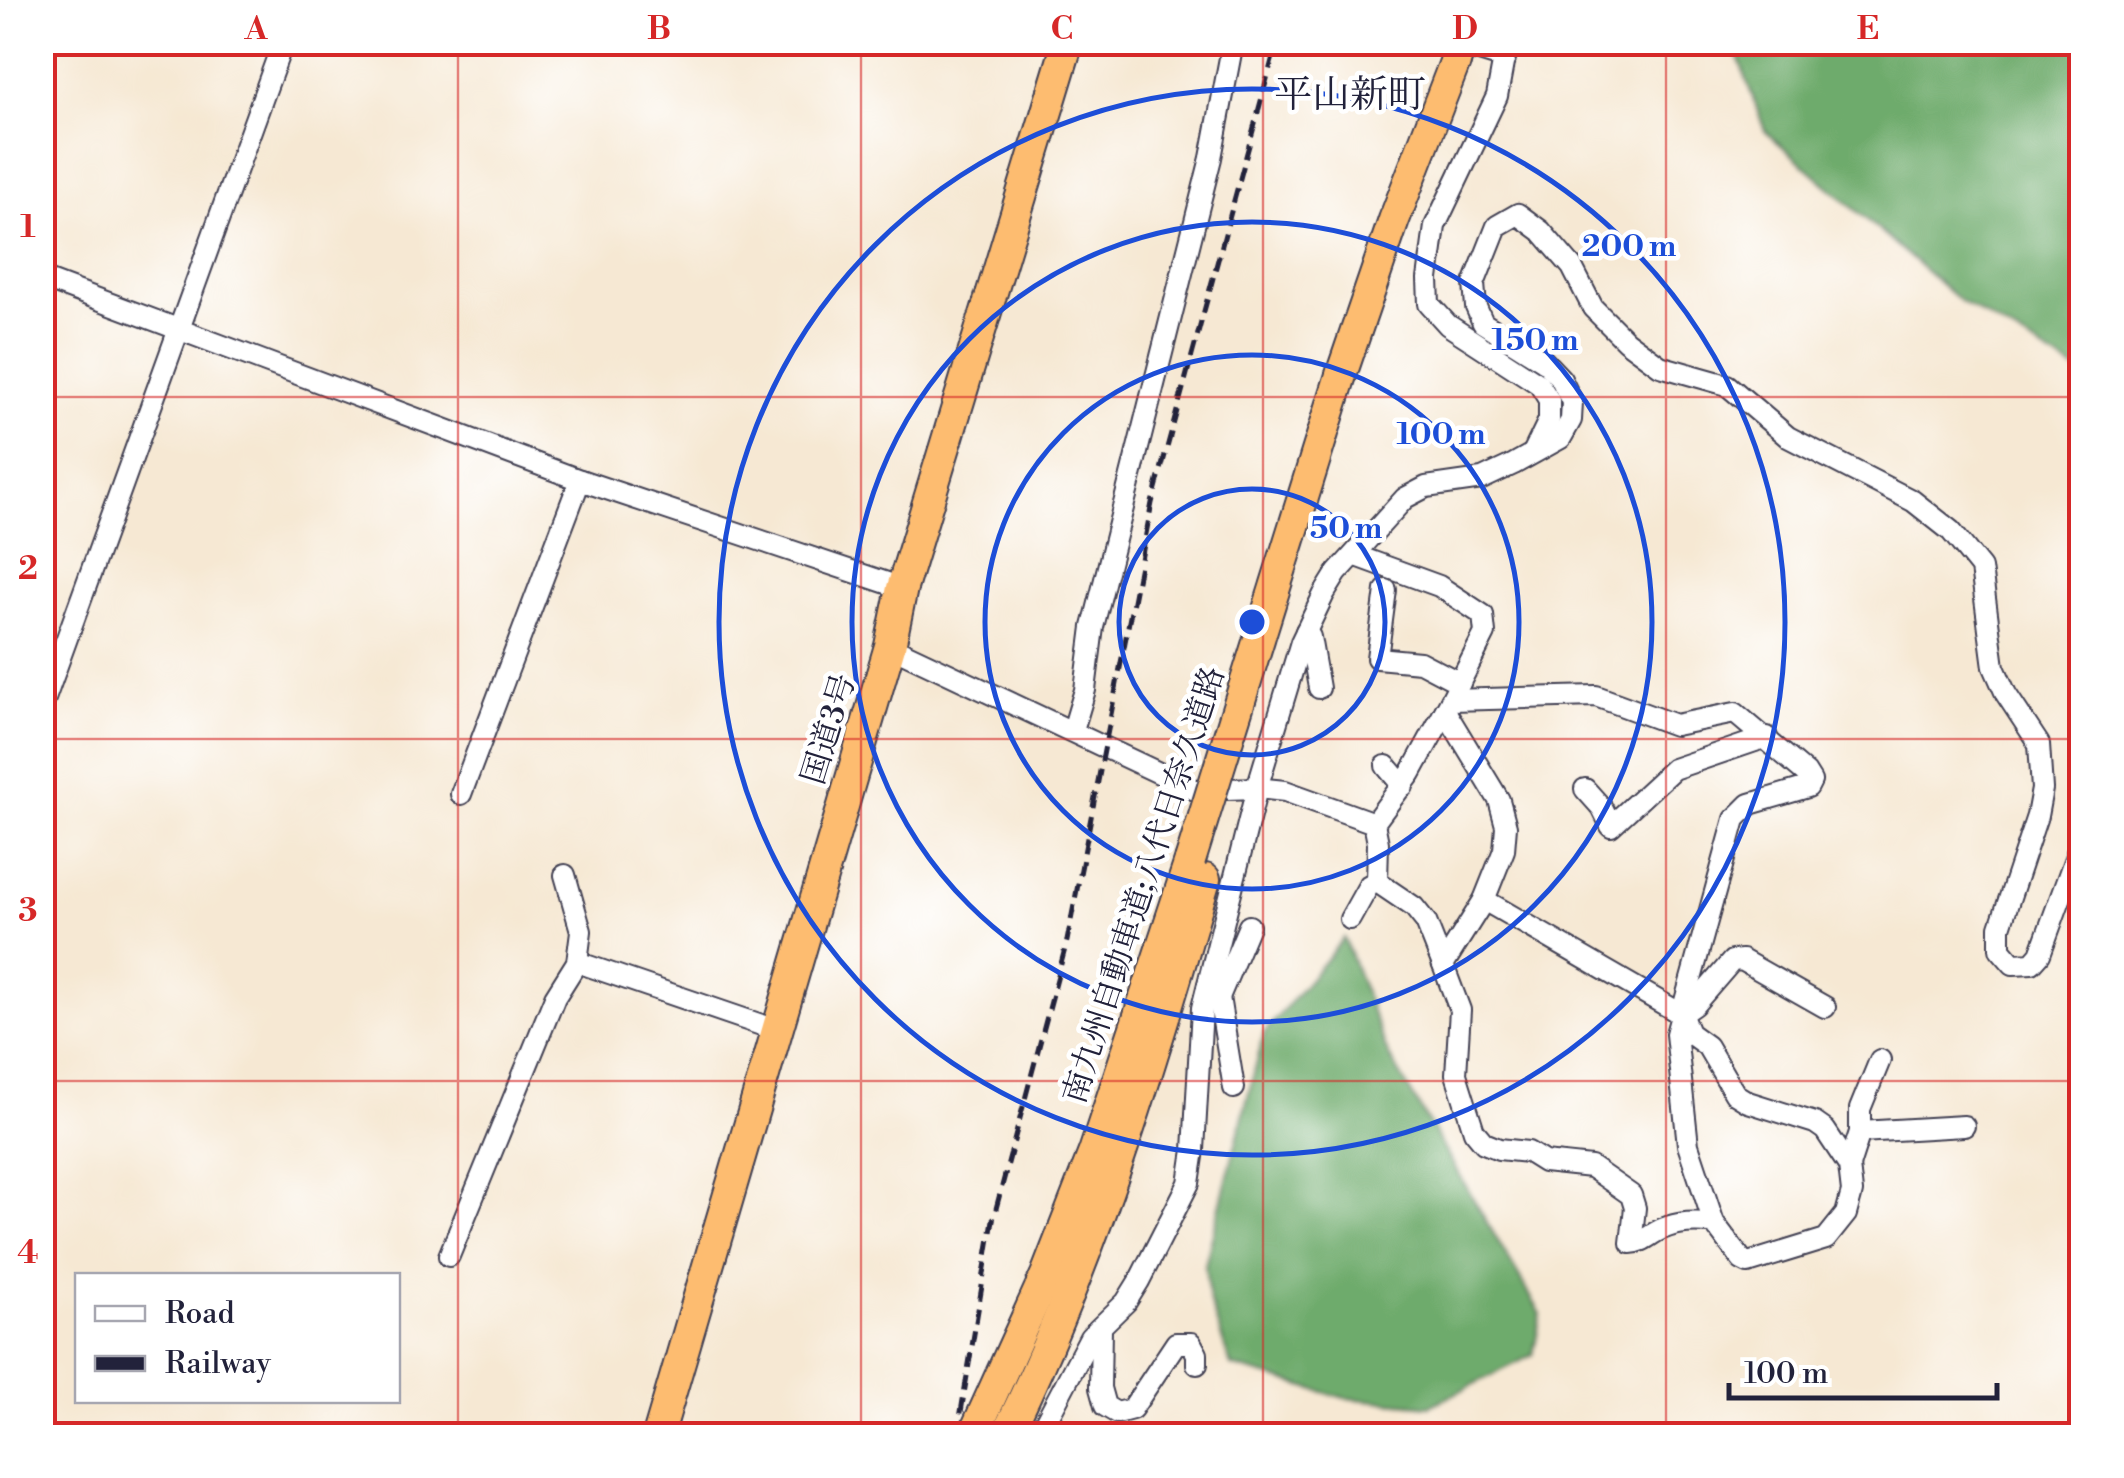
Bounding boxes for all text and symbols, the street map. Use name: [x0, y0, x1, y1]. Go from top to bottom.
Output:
text: A: [244, 9, 269, 49]
text: B: [647, 9, 671, 49]
text: C: [1051, 9, 1073, 49]
text: D: [1452, 9, 1478, 49]
text: E: [1857, 9, 1879, 49]
district label: 平山新町: [1274, 72, 1426, 119]
text: 1: [20, 207, 36, 247]
text: 200 m: [1582, 228, 1676, 266]
text: 150 m: [1492, 322, 1578, 360]
text: 100 m: [1396, 416, 1486, 454]
text: 50 m: [1310, 510, 1382, 548]
text: 2: [18, 549, 38, 589]
centre of rings: [1234, 604, 1270, 640]
street label: 南九州自動車道;八代日奈久道路: [1054, 662, 1234, 1108]
street label: 国道3号: [793, 669, 865, 789]
text: 3: [18, 891, 38, 931]
text: 4: [17, 1233, 39, 1273]
legend: [75, 1273, 400, 1403]
text: Road: [165, 1295, 235, 1333]
scale bar: [1729, 1338, 1996, 1400]
text: Railway: [165, 1345, 271, 1383]
text: 100 m: [1744, 1355, 1828, 1393]

